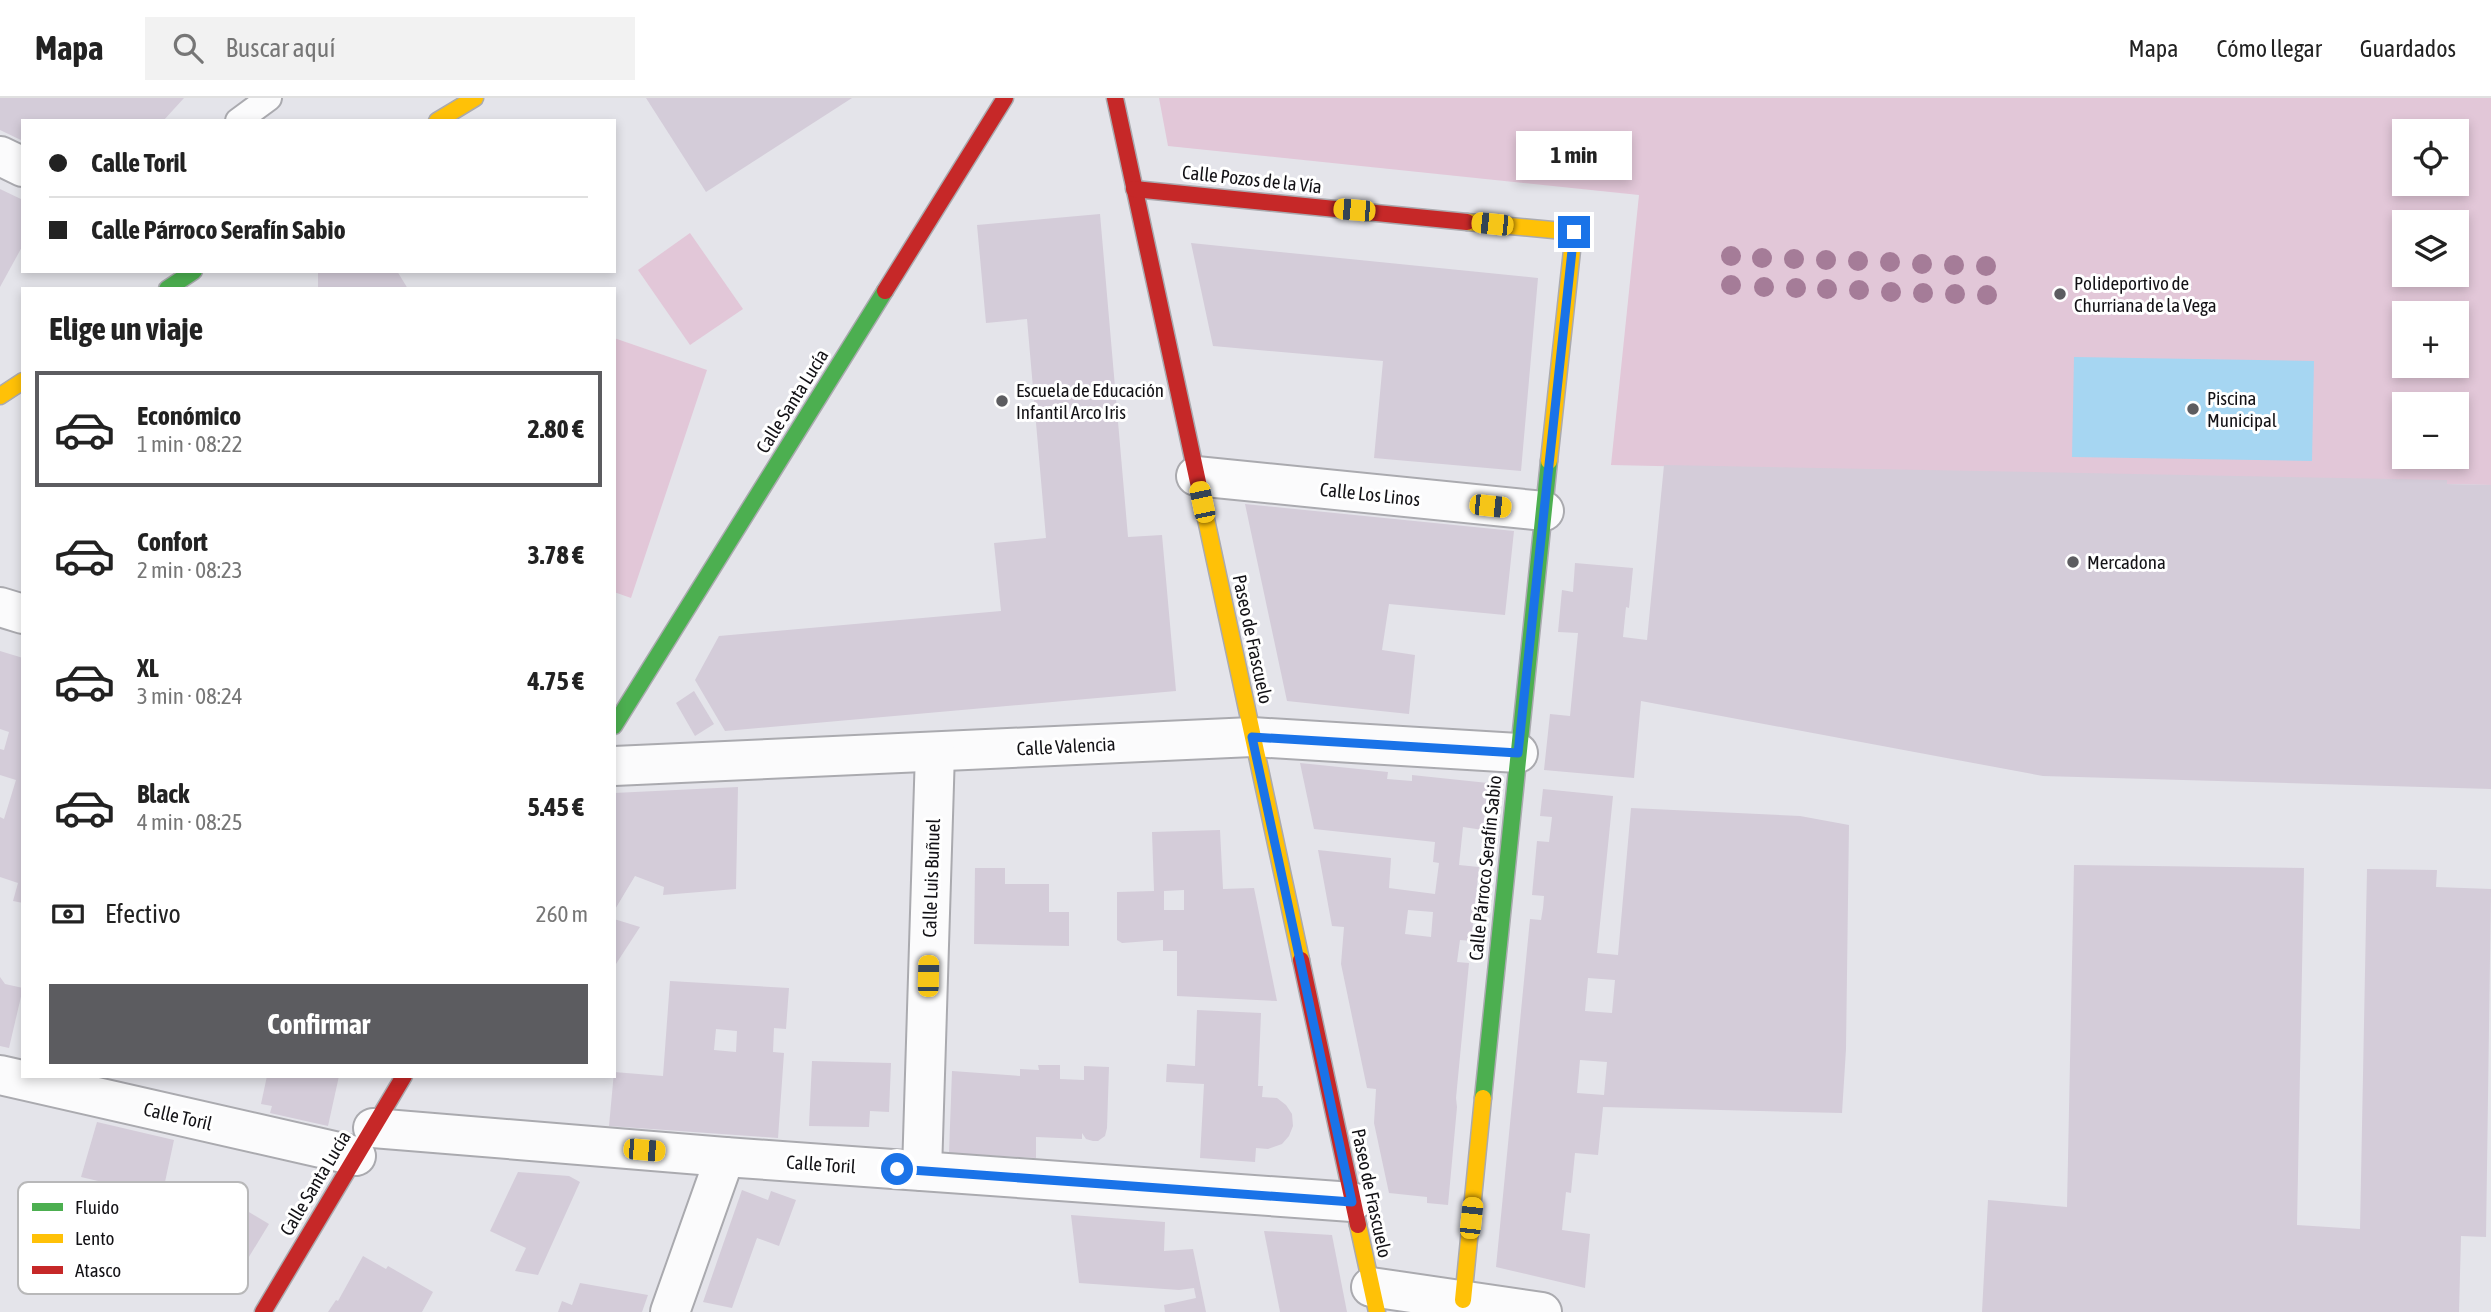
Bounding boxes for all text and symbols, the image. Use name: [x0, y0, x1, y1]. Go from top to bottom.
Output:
search box: [145, 17, 635, 80]
text: Mapa: [35, 29, 103, 67]
icon: search: [169, 29, 207, 67]
text: Buscar aquí: [225, 33, 335, 63]
text: Mapa: [2129, 35, 2178, 62]
text: Cómo llegar: [2216, 35, 2322, 62]
text: Guardados: [2360, 35, 2456, 62]
map controls: [2392, 119, 2469, 469]
button: locate: [2392, 119, 2469, 196]
callout: 1 min: [1516, 130, 1632, 180]
text: 1 min: [1551, 142, 1597, 168]
text: Calle Toril: [91, 148, 186, 178]
street label: Calle Pozos de la Vía: [1181, 161, 1323, 197]
car: [1333, 198, 1376, 222]
button: layers: [2392, 210, 2469, 287]
car: [1471, 211, 1514, 237]
text: Calle Párroco Serafín Sabio: [91, 215, 346, 245]
route end: [1558, 216, 1590, 248]
place label: Polideportivo de Churriana de la Vega: [2074, 272, 2217, 316]
marker: Polideportivo de Churriana de la Vega: [2052, 286, 2068, 302]
button: +: [2392, 301, 2469, 378]
text: Elige un viaje: [49, 310, 203, 347]
street label: Calle Santa Lucía: [751, 345, 833, 457]
place label: Escuela de Educación Infantil Arco Iris: [1016, 379, 1164, 423]
place label: Piscina Municipal: [2207, 387, 2277, 431]
button: −: [2392, 392, 2469, 469]
marker: Escuela de Educación Infantil Arco Iris: [994, 393, 1010, 409]
icon: car: [53, 398, 116, 461]
text: Económico: [137, 401, 241, 431]
marker: Piscina Municipal: [2185, 401, 2201, 417]
text: 2.80 €: [527, 414, 584, 444]
text: 1 min · 08:22: [137, 431, 243, 457]
street label: Calle Los Linos: [1319, 478, 1421, 510]
car: [1188, 479, 1217, 525]
car: [1469, 493, 1512, 519]
icon: car: [53, 524, 116, 587]
text: Confort: [137, 527, 208, 557]
text: 3.78 €: [527, 540, 584, 570]
place label: Mercadona: [2087, 551, 2166, 573]
marker: Mercadona: [2065, 554, 2081, 570]
text: 2 min · 08:23: [137, 557, 243, 583]
street label: Paseo de Frascuelo: [1229, 572, 1277, 706]
icon: car: [53, 650, 116, 713]
text: XL: [137, 653, 159, 683]
text: 4.75 €: [527, 666, 584, 696]
text: 3 min · 08:24: [137, 683, 243, 709]
street label: Calle Valencia: [1016, 732, 1116, 760]
street label: Calle Párroco Serafín Sabio: [1464, 774, 1506, 962]
icon: car: [53, 776, 116, 839]
text: Black: [137, 779, 189, 809]
text: 5.45 €: [527, 792, 584, 822]
text: 4 min · 08:25: [137, 809, 243, 835]
street label: Calle Luis Buñuel: [918, 818, 944, 938]
icon: cash: [49, 895, 87, 933]
text: Efectivo: [105, 899, 181, 929]
text: 260 m: [536, 901, 588, 927]
car: [918, 955, 939, 997]
button: Confirmar: [49, 984, 588, 1064]
street label: Calle Toril: [142, 1097, 214, 1135]
street label: Paseo de Frascuelo: [1348, 1126, 1396, 1260]
street label: Calle Santa Lucía: [275, 1127, 355, 1239]
car: [623, 1138, 666, 1162]
street label: Calle Toril: [785, 1151, 857, 1177]
route start: [881, 1153, 913, 1185]
legend: [18, 1182, 248, 1294]
text: Fluido: [75, 1196, 119, 1218]
car: [1459, 1196, 1484, 1240]
text: Lento: [75, 1227, 114, 1249]
text: Atasco: [75, 1259, 121, 1281]

